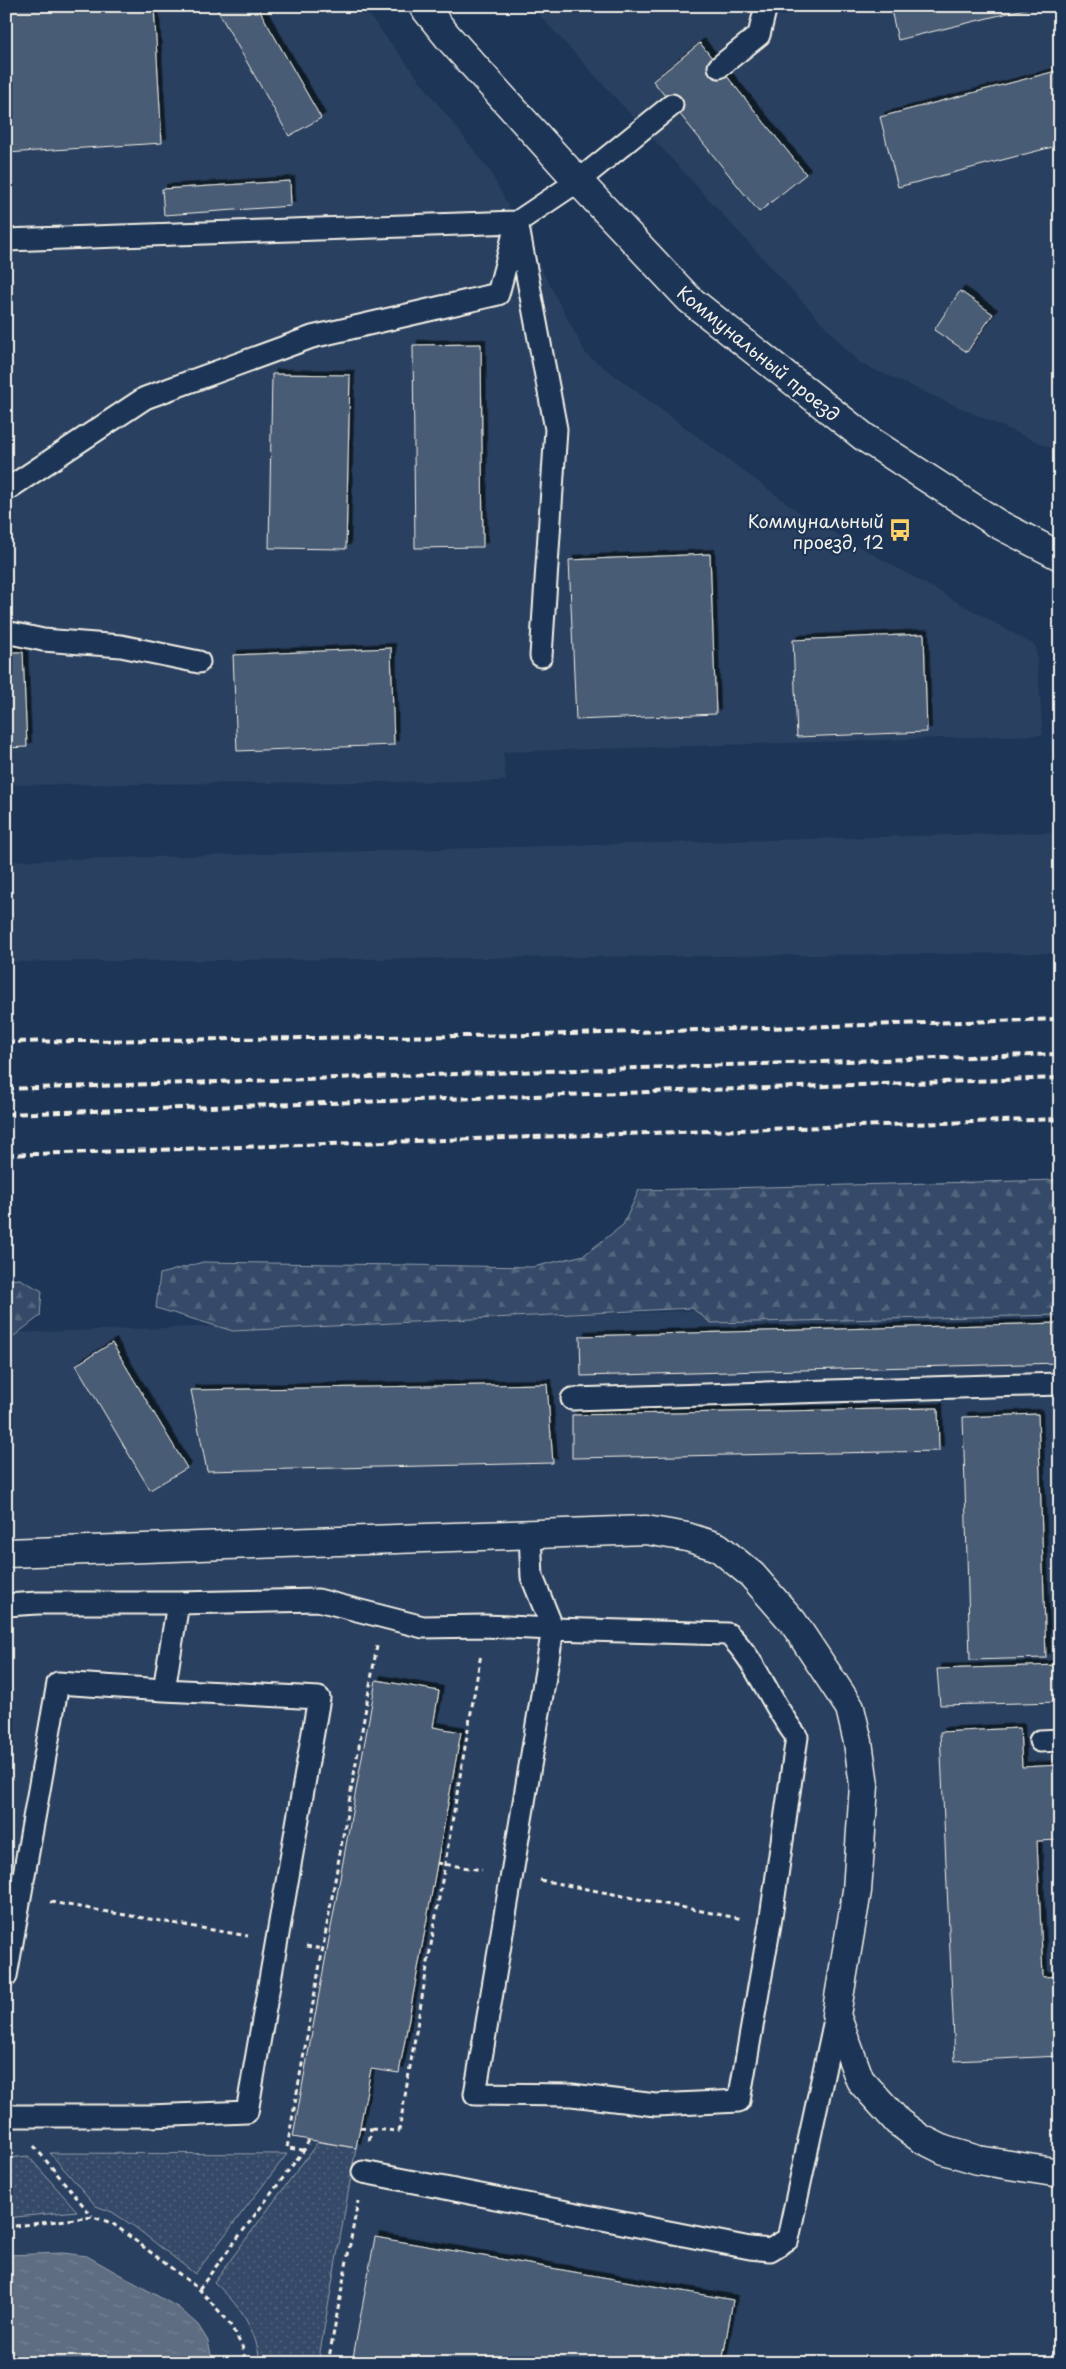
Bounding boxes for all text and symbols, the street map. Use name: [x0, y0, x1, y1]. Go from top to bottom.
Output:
street label: Коммунальный проезд: [672, 279, 846, 427]
place label: Коммунальный проезд, 12: [748, 507, 884, 555]
bus stop icon: Коммунальный проезд, 12: [887, 517, 913, 543]

